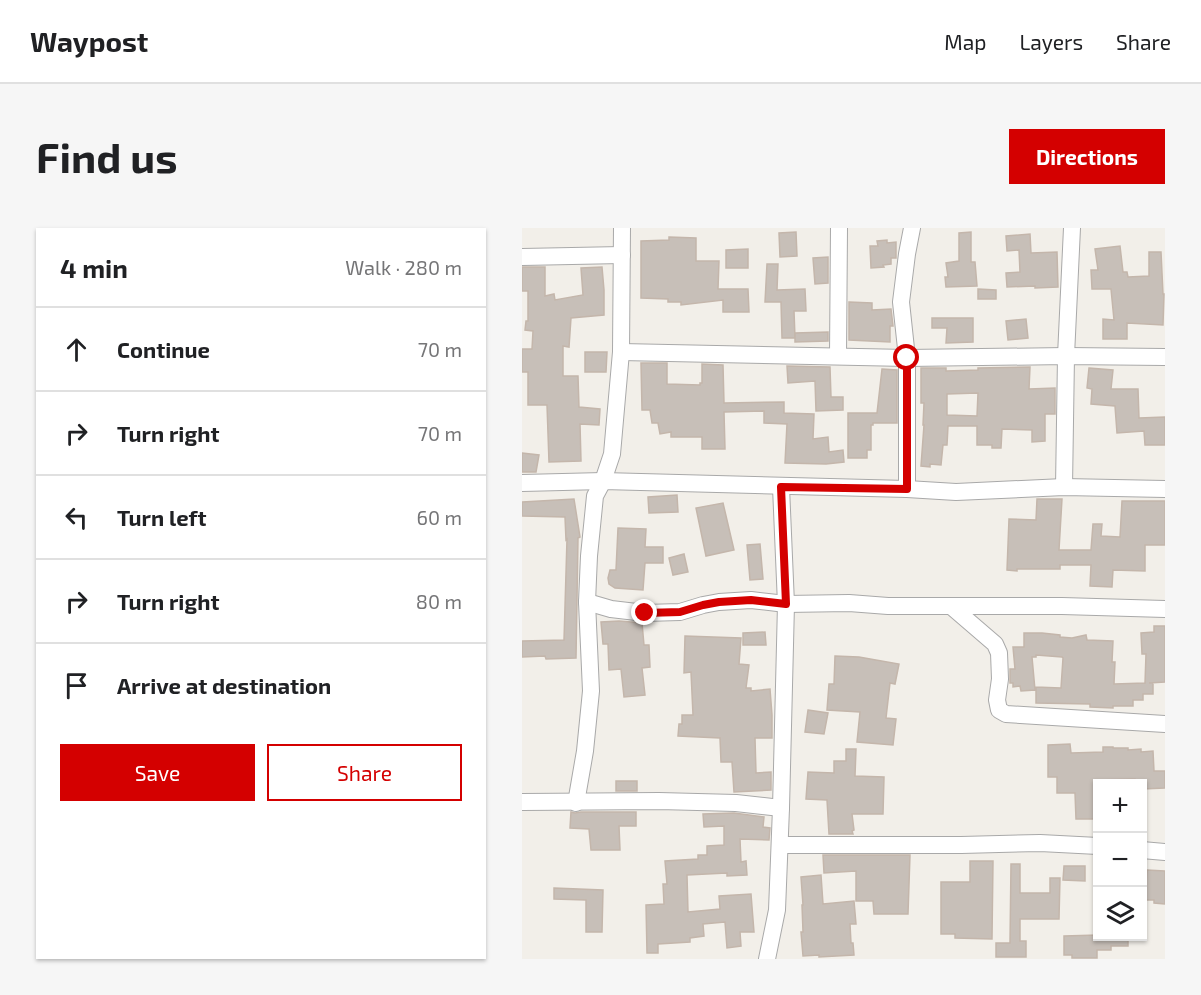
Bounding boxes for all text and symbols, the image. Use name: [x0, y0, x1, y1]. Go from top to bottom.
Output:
text: Waypost: [30, 24, 148, 58]
text: Map: [944, 29, 986, 54]
text: Layers: [1019, 29, 1083, 54]
text: Share: [1116, 29, 1171, 54]
button: Directions: [1009, 129, 1165, 184]
text: Find us: [36, 131, 178, 181]
text: 4 min: [60, 252, 128, 283]
text: Walk · 280 m: [345, 255, 462, 279]
icon: ahead: [60, 333, 93, 366]
text: Continue: [117, 336, 210, 362]
text: 70 m: [418, 337, 462, 361]
route start: [893, 344, 919, 370]
icon: right: [60, 417, 93, 450]
text: Turn right: [117, 420, 219, 446]
text: 70 m: [418, 421, 462, 445]
icon: left: [60, 501, 93, 534]
text: Turn left: [117, 504, 206, 530]
text: 60 m: [417, 505, 462, 529]
icon: right: [60, 585, 93, 618]
text: Turn right: [117, 588, 219, 614]
text: 80 m: [416, 589, 462, 613]
route end: [631, 599, 657, 625]
icon: arrive: [60, 669, 93, 702]
text: Arrive at destination: [117, 672, 331, 698]
button: Save: [60, 744, 255, 801]
button: Share: [267, 744, 462, 801]
map controls: [1093, 779, 1147, 941]
button: +: [1093, 779, 1147, 833]
button: −: [1093, 833, 1147, 887]
button: layers: [1093, 887, 1147, 941]

